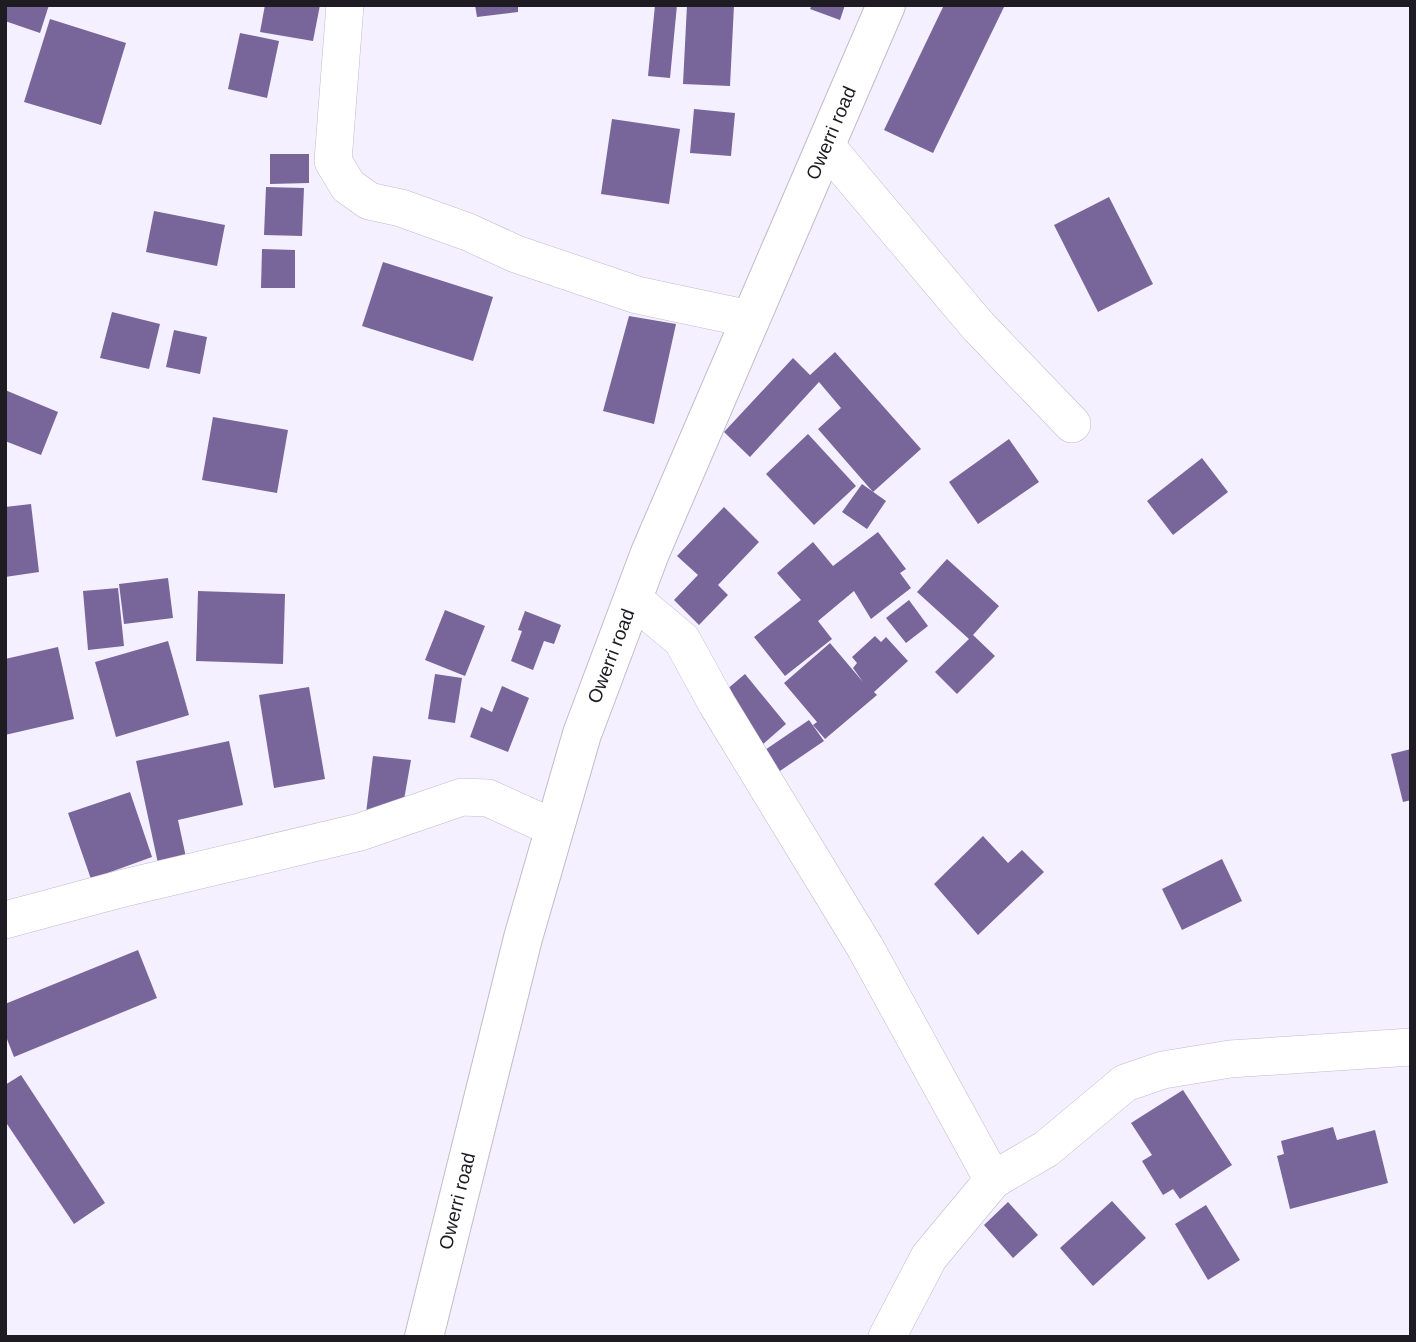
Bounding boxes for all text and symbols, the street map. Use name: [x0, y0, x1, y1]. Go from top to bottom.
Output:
street label: Owerri road: [802, 83, 860, 183]
street label: Owerri road: [583, 606, 639, 706]
street label: Owerri road: [435, 1150, 479, 1252]

